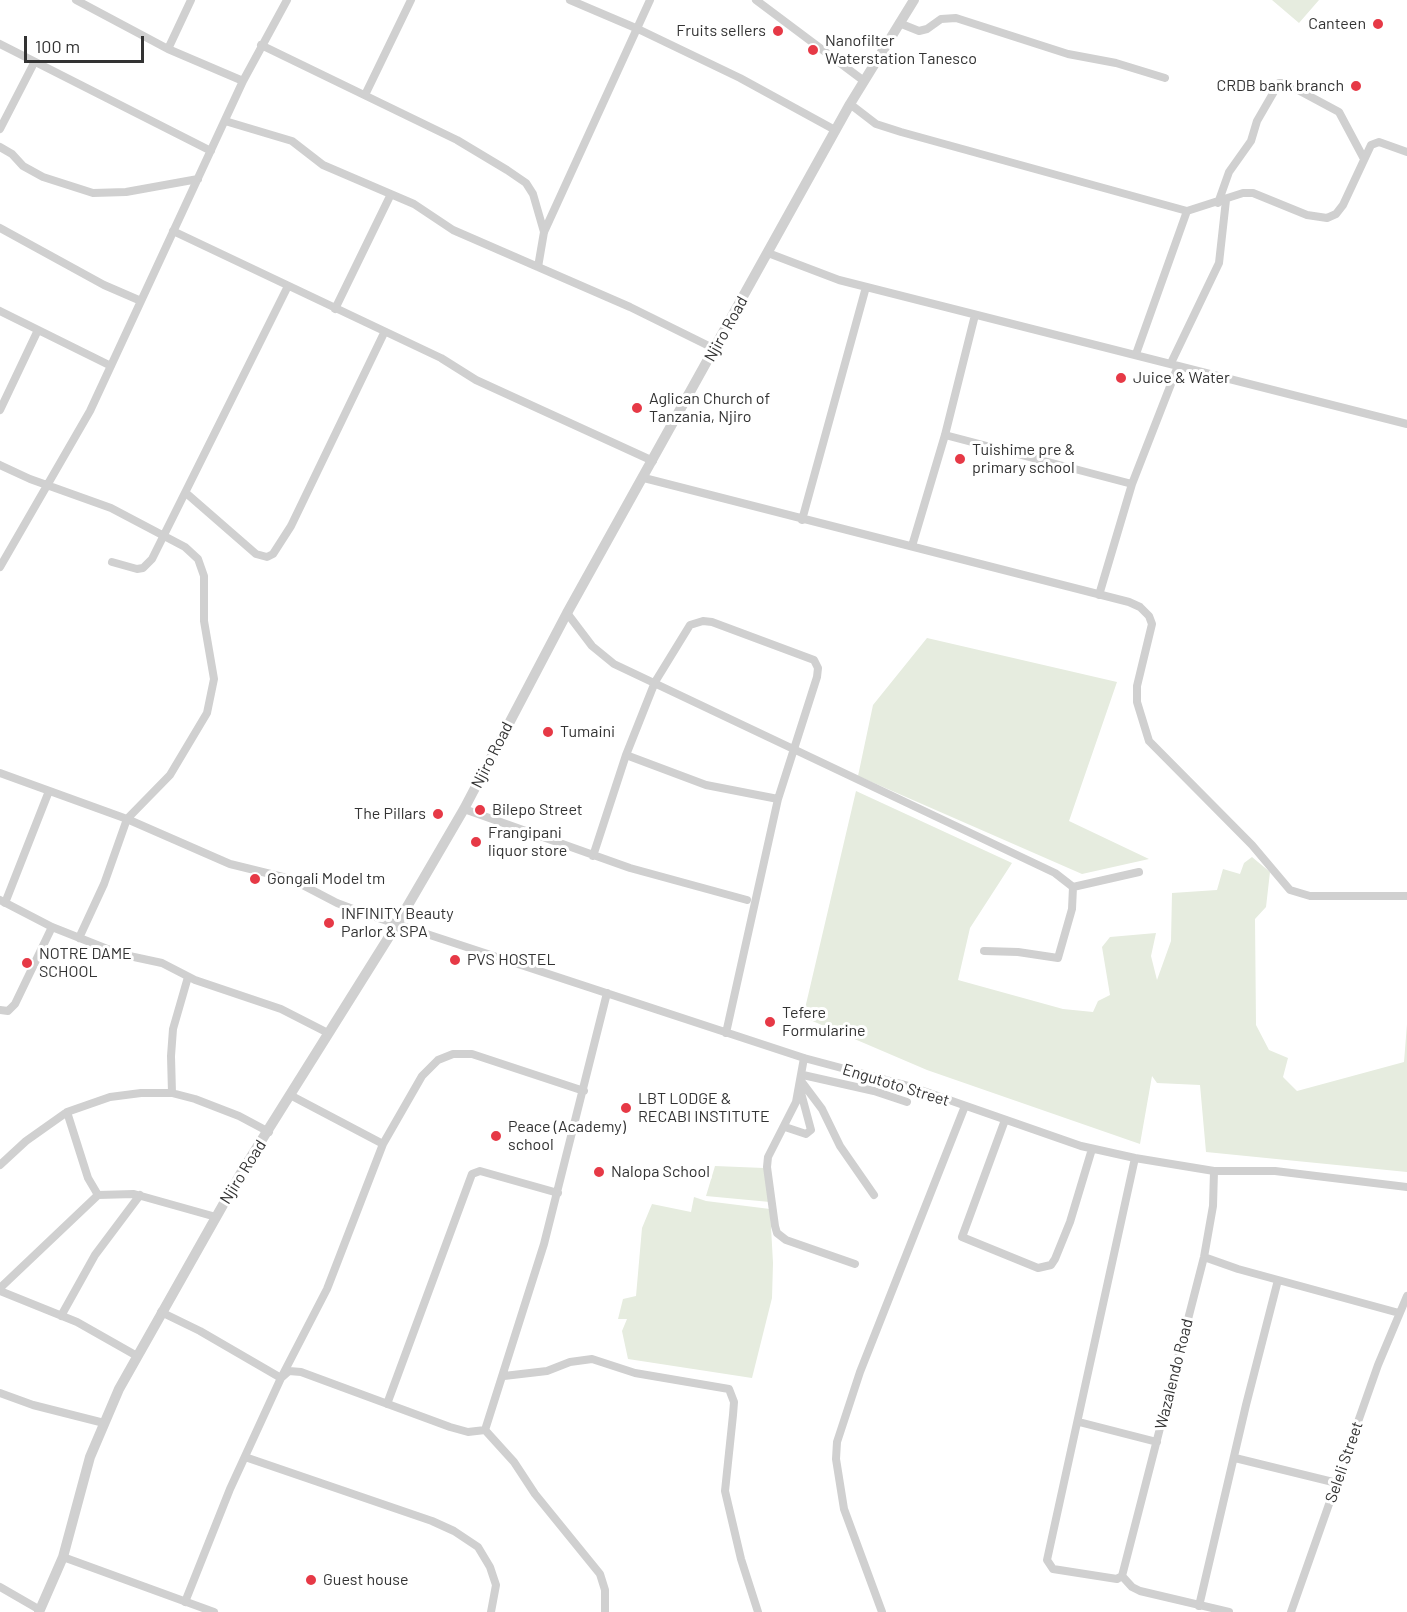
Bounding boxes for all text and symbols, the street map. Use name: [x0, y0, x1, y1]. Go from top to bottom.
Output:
place label: Canteen: [1308, 14, 1366, 34]
marker: Canteen: [1371, 17, 1385, 31]
place label: Fruits sellers: [676, 21, 766, 41]
scale bar: [27, 24, 147, 62]
marker: Fruits sellers: [771, 24, 785, 38]
place label: Nanofilter Waterstation Tanesco: [825, 31, 977, 69]
text: 100 m: [35, 35, 80, 57]
marker: Nanofilter Waterstation Tanesco: [806, 43, 820, 57]
place label: CRDB bank branch: [1216, 76, 1344, 96]
marker: CRDB bank branch: [1349, 79, 1363, 93]
street label: Njiro Road: [700, 293, 752, 365]
place label: Juice & Water: [1133, 368, 1230, 388]
marker: Juice & Water: [1114, 371, 1128, 385]
place label: Aglican Church of Tanzania, Njiro: [649, 389, 770, 427]
marker: Aglican Church of Tanzania, Njiro: [630, 401, 644, 415]
place label: Tuishime pre & primary school: [972, 440, 1075, 478]
marker: Tuishime pre & primary school: [953, 452, 967, 466]
street label: Njiro Road: [467, 719, 517, 791]
place label: Tumaini: [560, 722, 615, 742]
marker: Tumaini: [541, 725, 555, 739]
place label: Bilepo Street: [492, 800, 583, 820]
marker: Bilepo Street: [473, 803, 487, 817]
place label: The Pillars: [354, 804, 426, 824]
marker: The Pillars: [431, 807, 445, 821]
place label: Frangipani liquor store: [488, 823, 567, 861]
marker: Frangipani liquor store: [469, 835, 483, 849]
place label: Gongali Model tm: [267, 869, 385, 889]
marker: Gongali Model tm: [248, 872, 262, 886]
place label: INFINITY Beauty Parlor & SPA: [341, 904, 454, 942]
marker: INFINITY Beauty Parlor & SPA: [322, 916, 336, 930]
place label: NOTRE DAME SCHOOL: [39, 944, 132, 982]
place label: PVS HOSTEL: [467, 950, 555, 970]
marker: PVS HOSTEL: [448, 953, 462, 967]
marker: NOTRE DAME SCHOOL: [20, 956, 34, 970]
place label: Tefere Formularine: [782, 1003, 866, 1041]
marker: Tefere Formularine: [763, 1015, 777, 1029]
street label: Engutoto Street: [840, 1060, 952, 1110]
place label: LBT LODGE & RECABI INSTITUTE: [638, 1089, 770, 1127]
marker: LBT LODGE & RECABI INSTITUTE: [619, 1101, 633, 1115]
place label: Peace (Academy) school: [508, 1117, 626, 1155]
marker: Peace (Academy) school: [489, 1129, 503, 1143]
street label: Njiro Road: [216, 1136, 270, 1208]
place label: Nalopa School: [611, 1162, 710, 1182]
marker: Nalopa School: [592, 1165, 606, 1179]
street label: Wazalendo Road: [1151, 1317, 1197, 1431]
street label: Seleli Street: [1321, 1419, 1367, 1505]
place label: Guest house: [323, 1570, 409, 1590]
marker: Guest house: [304, 1573, 318, 1587]

